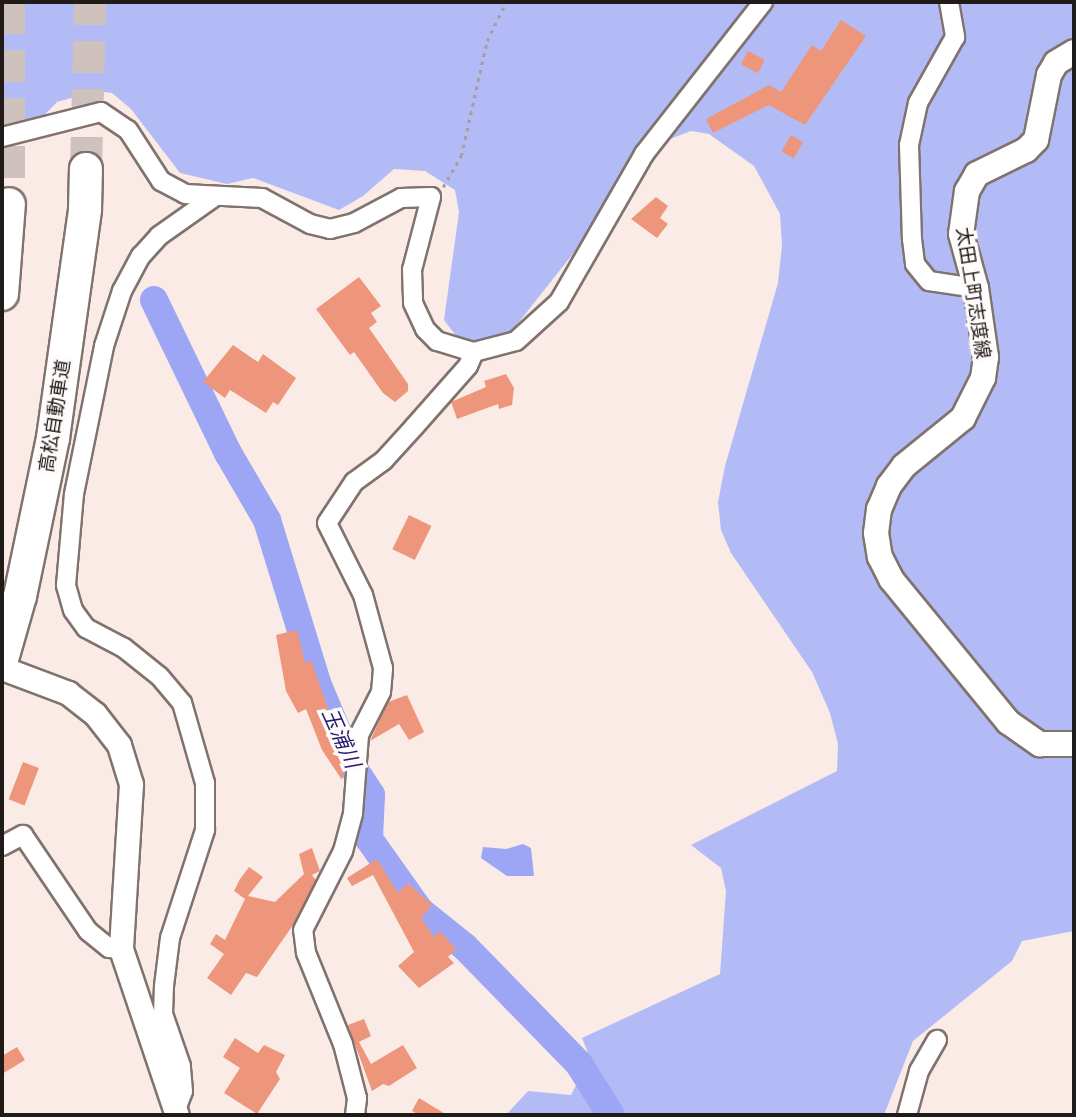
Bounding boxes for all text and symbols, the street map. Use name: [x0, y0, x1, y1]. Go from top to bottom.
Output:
street label: 太田上町志度線: [951, 226, 995, 360]
street label: 高松自動車道: [35, 358, 75, 474]
water label: 玉浦川: [317, 704, 365, 772]

